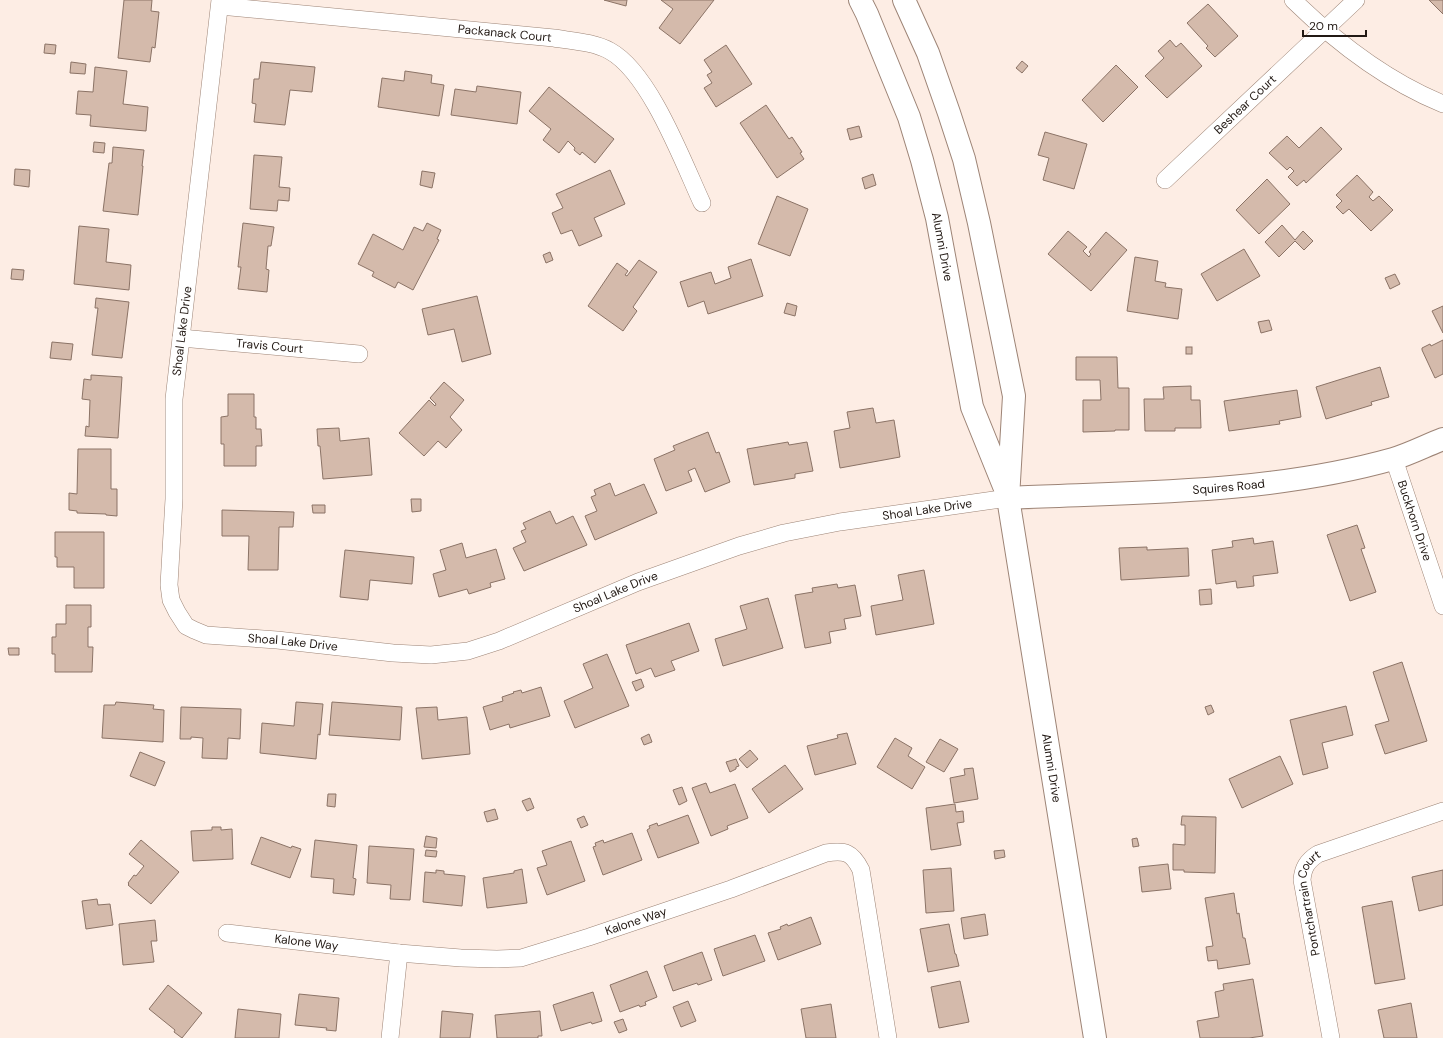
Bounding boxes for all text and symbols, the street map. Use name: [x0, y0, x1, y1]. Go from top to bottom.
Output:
scale bar: [1303, 12, 1366, 38]
text: 20 m: [1309, 18, 1338, 34]
street label: Packanack Court: [457, 21, 553, 46]
street label: Beshear Court: [1211, 71, 1280, 138]
street label: Alumni Drive: [928, 211, 957, 283]
street label: Shoal Lake Drive: [169, 285, 195, 377]
street label: Travis Court: [236, 335, 304, 357]
street label: Squires Road: [1192, 476, 1266, 498]
street label: Buckhorn Drive: [1394, 478, 1435, 563]
street label: Shoal Lake Drive: [881, 495, 973, 524]
street label: Shoal Lake Drive: [571, 568, 660, 617]
street label: Shoal Lake Drive: [247, 630, 339, 655]
street label: Alumni Drive: [1038, 732, 1065, 804]
street label: Pontchartrain Court: [1294, 846, 1324, 957]
street label: Kalone Way: [603, 903, 669, 939]
street label: Kalone Way: [274, 931, 340, 954]

